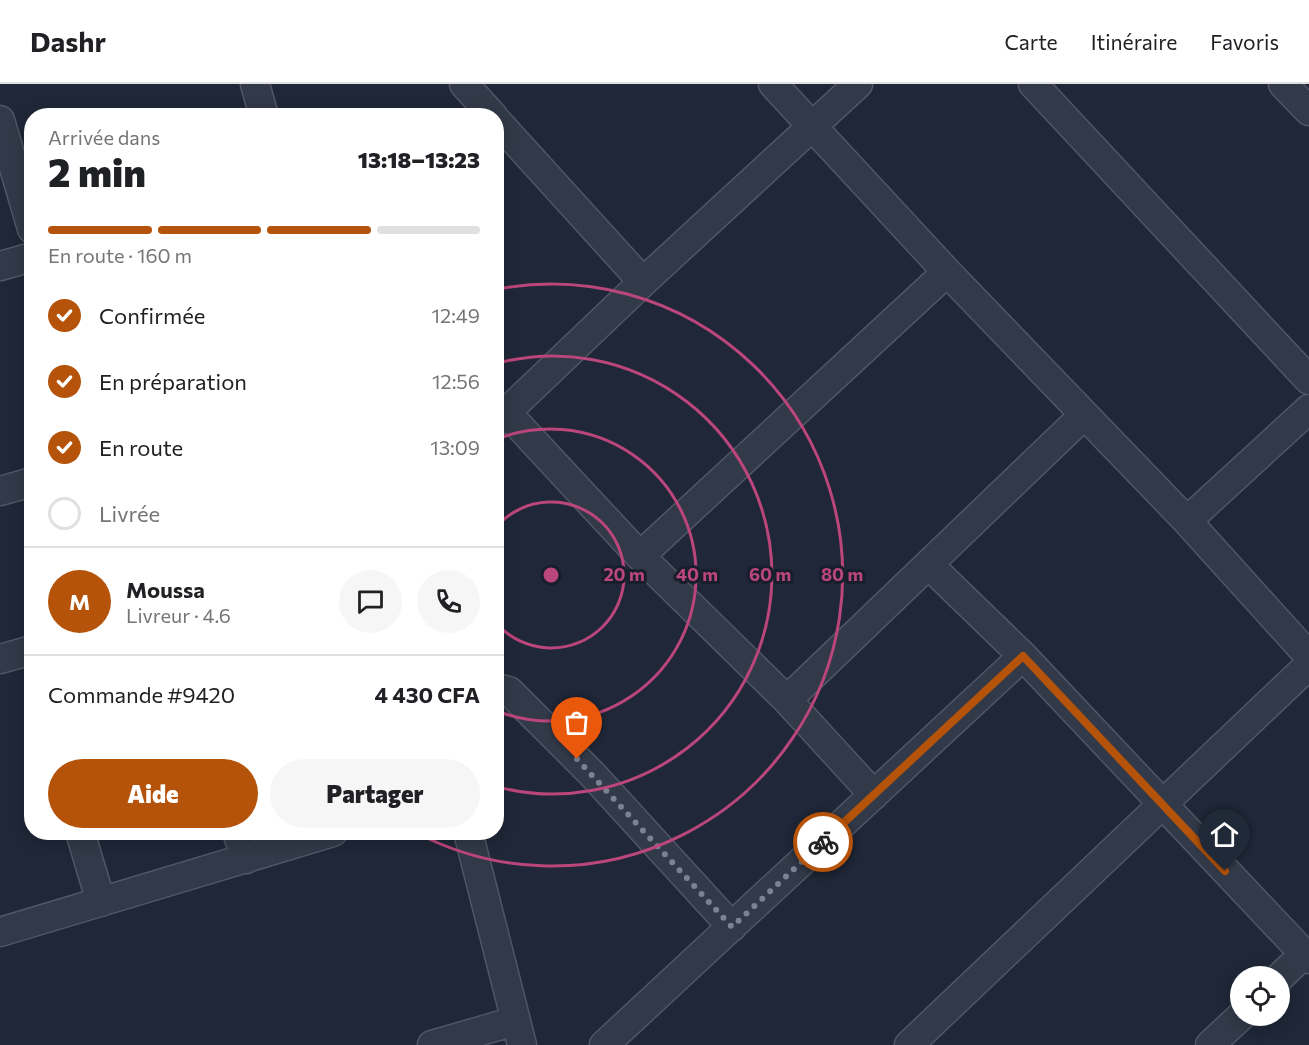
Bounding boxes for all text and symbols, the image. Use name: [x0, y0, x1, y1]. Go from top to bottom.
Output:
text: Dashr: [30, 24, 106, 58]
text: Carte: [1004, 29, 1058, 54]
text: Itinéraire: [1091, 29, 1177, 54]
text: Favoris: [1210, 29, 1279, 54]
text: Arrivée dans: [48, 125, 160, 149]
text: 13:18–13:23: [358, 146, 480, 173]
text: 2 min: [48, 147, 146, 195]
text: En route · 160 m: [48, 243, 192, 267]
icon: check: [48, 299, 81, 332]
text: Confirmée: [99, 302, 205, 329]
text: 12:49: [432, 303, 480, 327]
icon: check: [48, 365, 81, 398]
text: En préparation: [99, 368, 247, 395]
text: 12:56: [432, 369, 480, 393]
icon: check: [48, 431, 81, 464]
text: En route: [99, 434, 183, 461]
text: 13:09: [430, 435, 480, 459]
text: Livrée: [99, 500, 160, 527]
text: 20 m: [603, 563, 645, 585]
text: 40 m: [676, 563, 718, 585]
text: 60 m: [749, 563, 791, 585]
text: 80 m: [821, 563, 863, 585]
centre of rings: [541, 565, 561, 585]
button: chat: [339, 570, 402, 633]
button: phone: [417, 570, 480, 633]
text: Moussa: [126, 576, 205, 603]
text: M: [69, 588, 90, 615]
text: Livreur · 4.6: [126, 603, 231, 627]
text: Commande #9420: [48, 681, 235, 708]
text: 4 430 CFA: [375, 681, 480, 708]
pin: [551, 697, 602, 759]
icon: bag: [560, 706, 593, 739]
button: Aide: [48, 759, 258, 828]
button: Partager: [270, 759, 480, 828]
pin: [1199, 809, 1250, 871]
courier: [793, 812, 853, 872]
icon: home: [1208, 818, 1241, 851]
icon: bike: [807, 826, 840, 859]
map controls: [1230, 966, 1290, 1026]
button: locate: [1230, 966, 1290, 1026]

